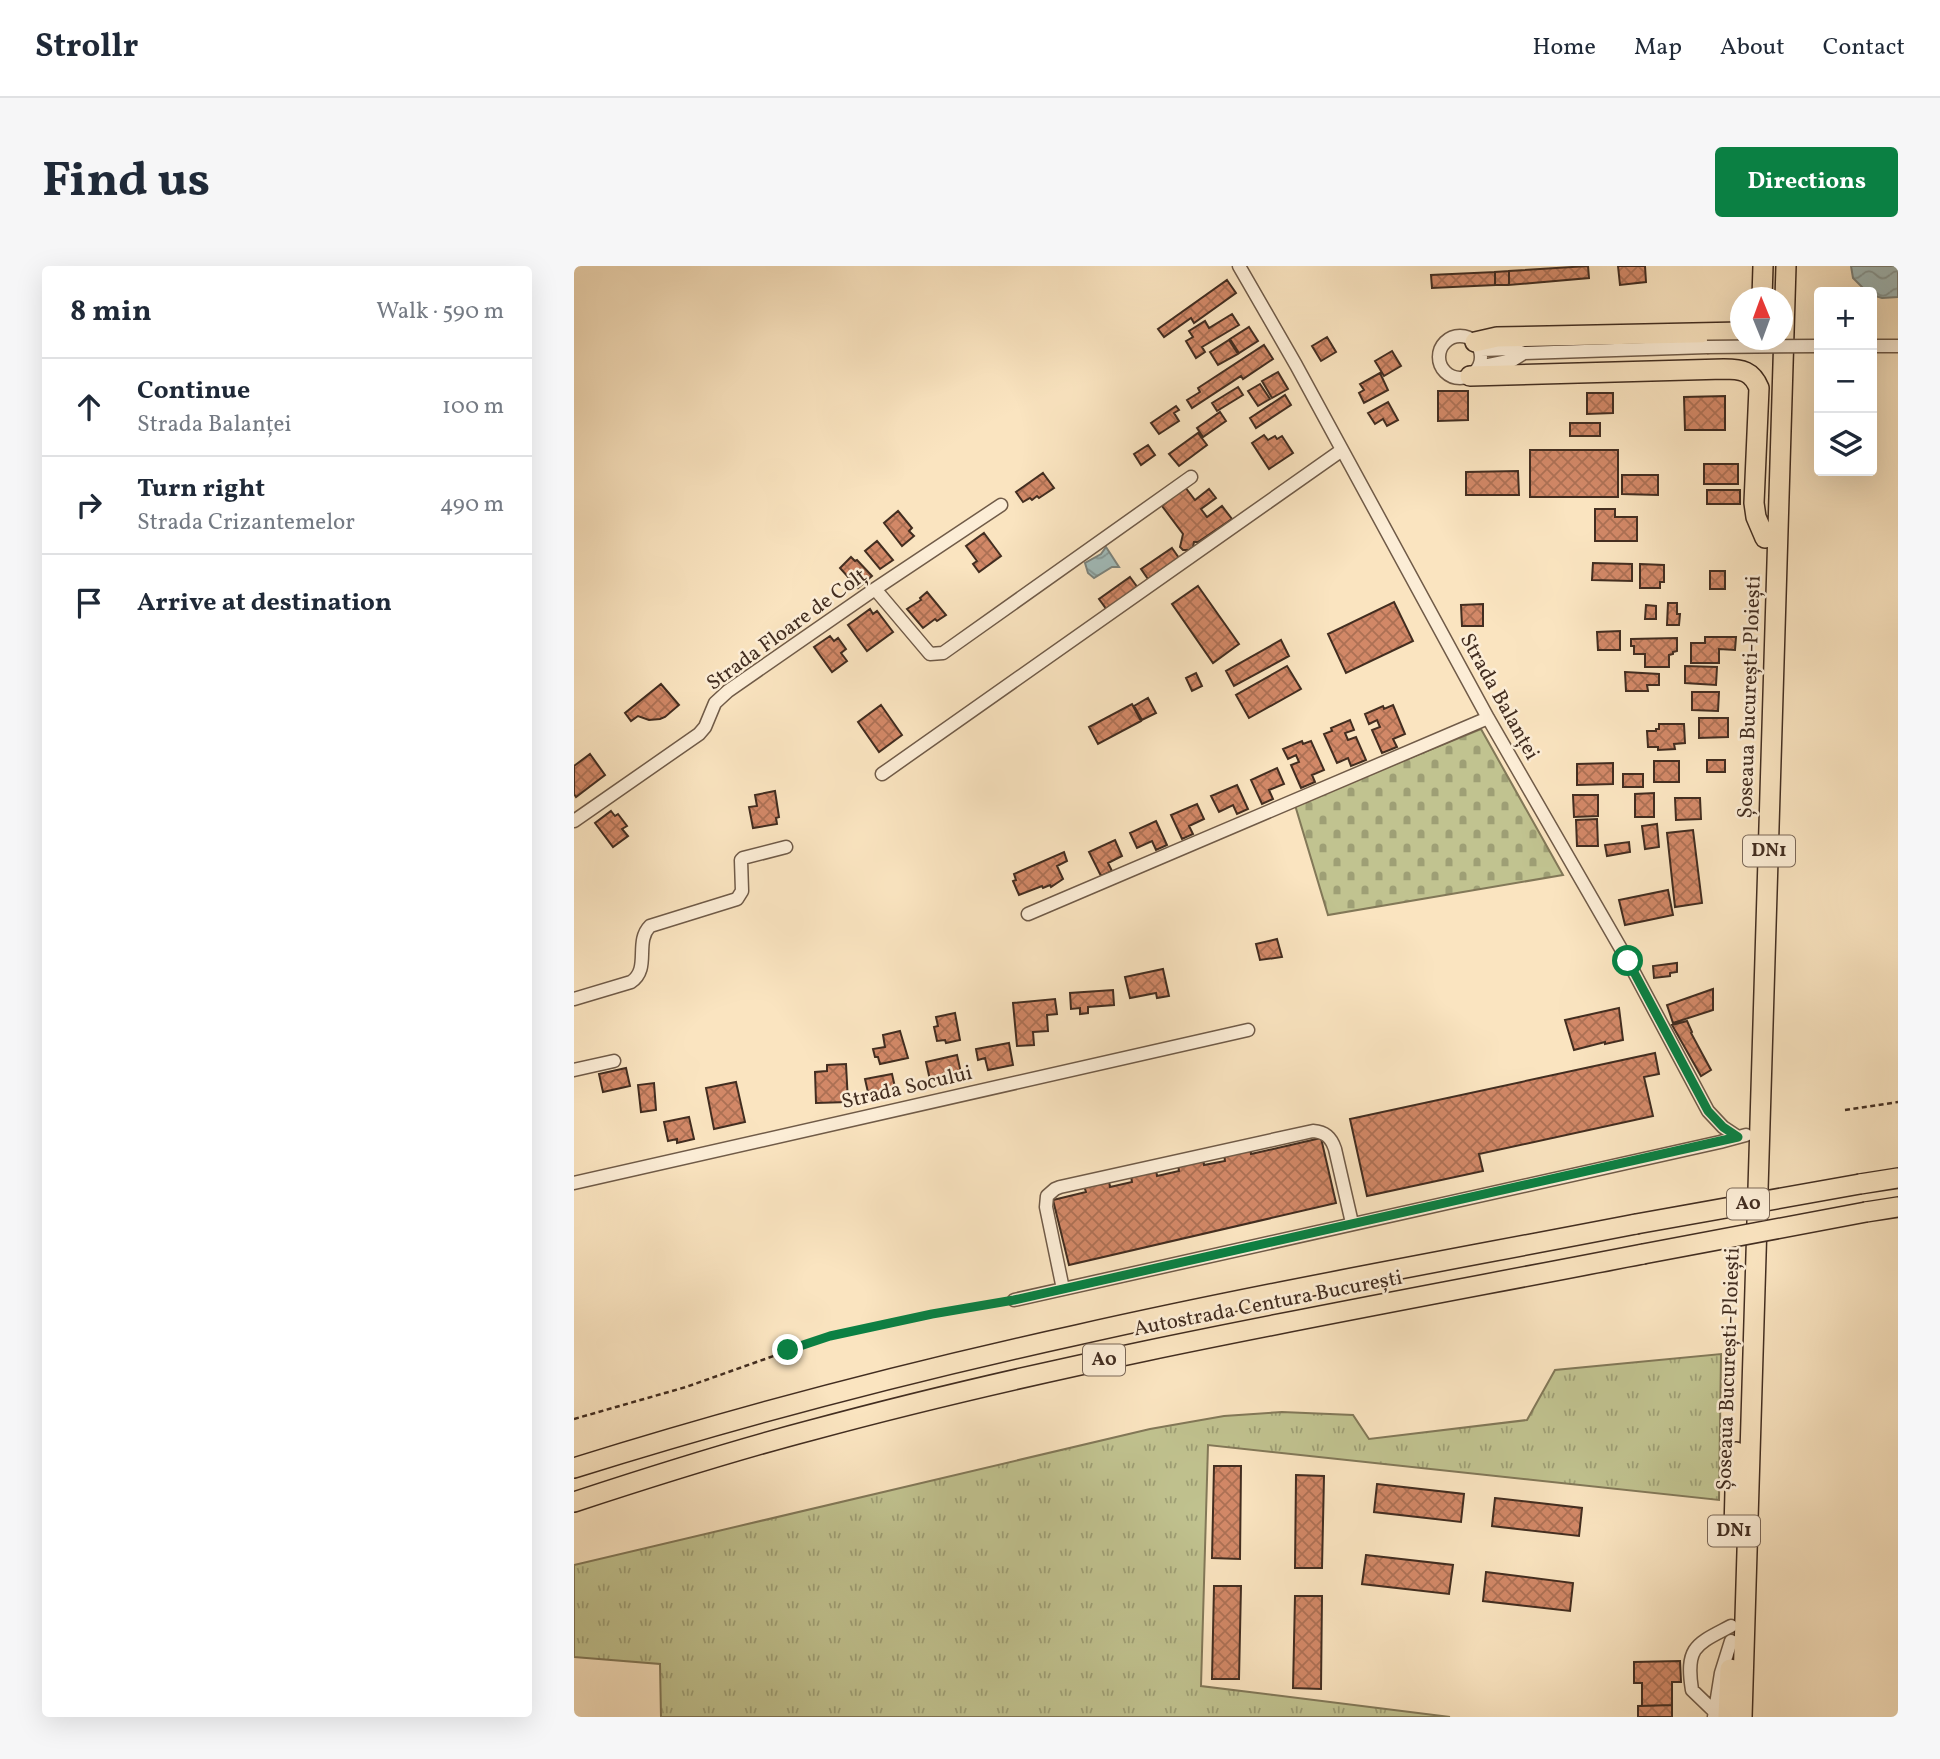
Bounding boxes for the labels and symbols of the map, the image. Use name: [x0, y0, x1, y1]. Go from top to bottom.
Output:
north arrow: [1730, 287, 1793, 350]
street label: Strada Floare de Colț: [701, 562, 873, 698]
street label: Șoseaua București-Ploiești: [1731, 575, 1769, 819]
street label: Strada Balanței: [1452, 628, 1546, 766]
road number: DN1: [1743, 836, 1795, 866]
route start: [1612, 945, 1643, 976]
street label: Strada Socului: [839, 1059, 975, 1117]
road number: A0: [1727, 1188, 1769, 1220]
street label: Șoseaua București-Ploiești: [1710, 1247, 1748, 1491]
street label: Autostrada Centura București: [1131, 1264, 1405, 1344]
route end: [772, 1334, 803, 1365]
road number: A0: [1083, 1344, 1125, 1376]
road number: DN1: [1708, 1516, 1760, 1546]

